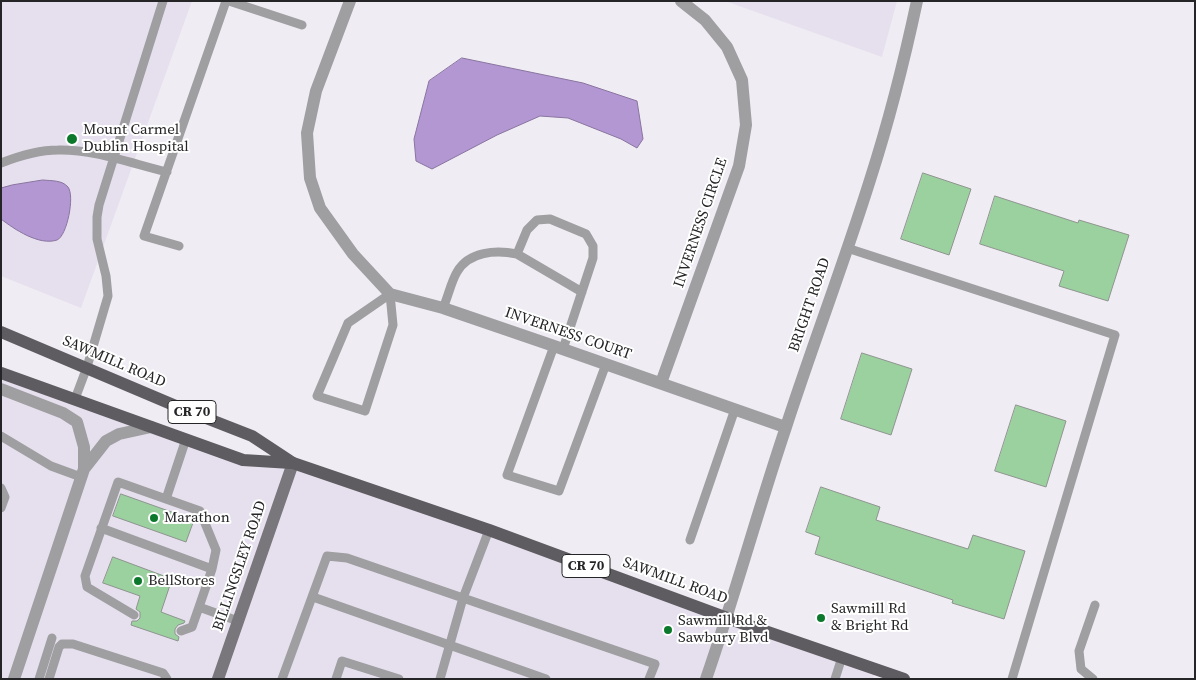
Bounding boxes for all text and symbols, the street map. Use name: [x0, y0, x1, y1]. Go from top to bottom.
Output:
place label: Mount Carmel Dublin Hospital: [83, 121, 189, 156]
marker: Mount Carmel Dublin Hospital: [65, 132, 79, 146]
street label: INVERNESS CIRCLE: [670, 156, 732, 290]
street label: BRIGHT ROAD: [785, 256, 835, 354]
street label: INVERNESS COURT: [502, 304, 634, 364]
street label: SAWMILL ROAD: [60, 332, 168, 392]
road number: CR 70: [168, 401, 216, 424]
street label: BILLINGSLEY ROAD: [209, 499, 271, 633]
place label: Marathon: [164, 509, 230, 527]
marker: Marathon: [148, 512, 160, 524]
road number: CR 70: [562, 554, 610, 578]
street label: SAWMILL ROAD: [620, 554, 730, 608]
place label: BellStores: [148, 572, 215, 590]
marker: BellStores: [132, 575, 144, 587]
place label: Sawmill Rd & Bright Rd: [831, 600, 909, 635]
place label: Sawmill Rd & Sawbury Blvd: [678, 612, 768, 647]
marker: Sawmill Rd & Bright Rd: [815, 612, 827, 624]
marker: Sawmill Rd & Sawbury Blvd: [662, 624, 674, 636]

